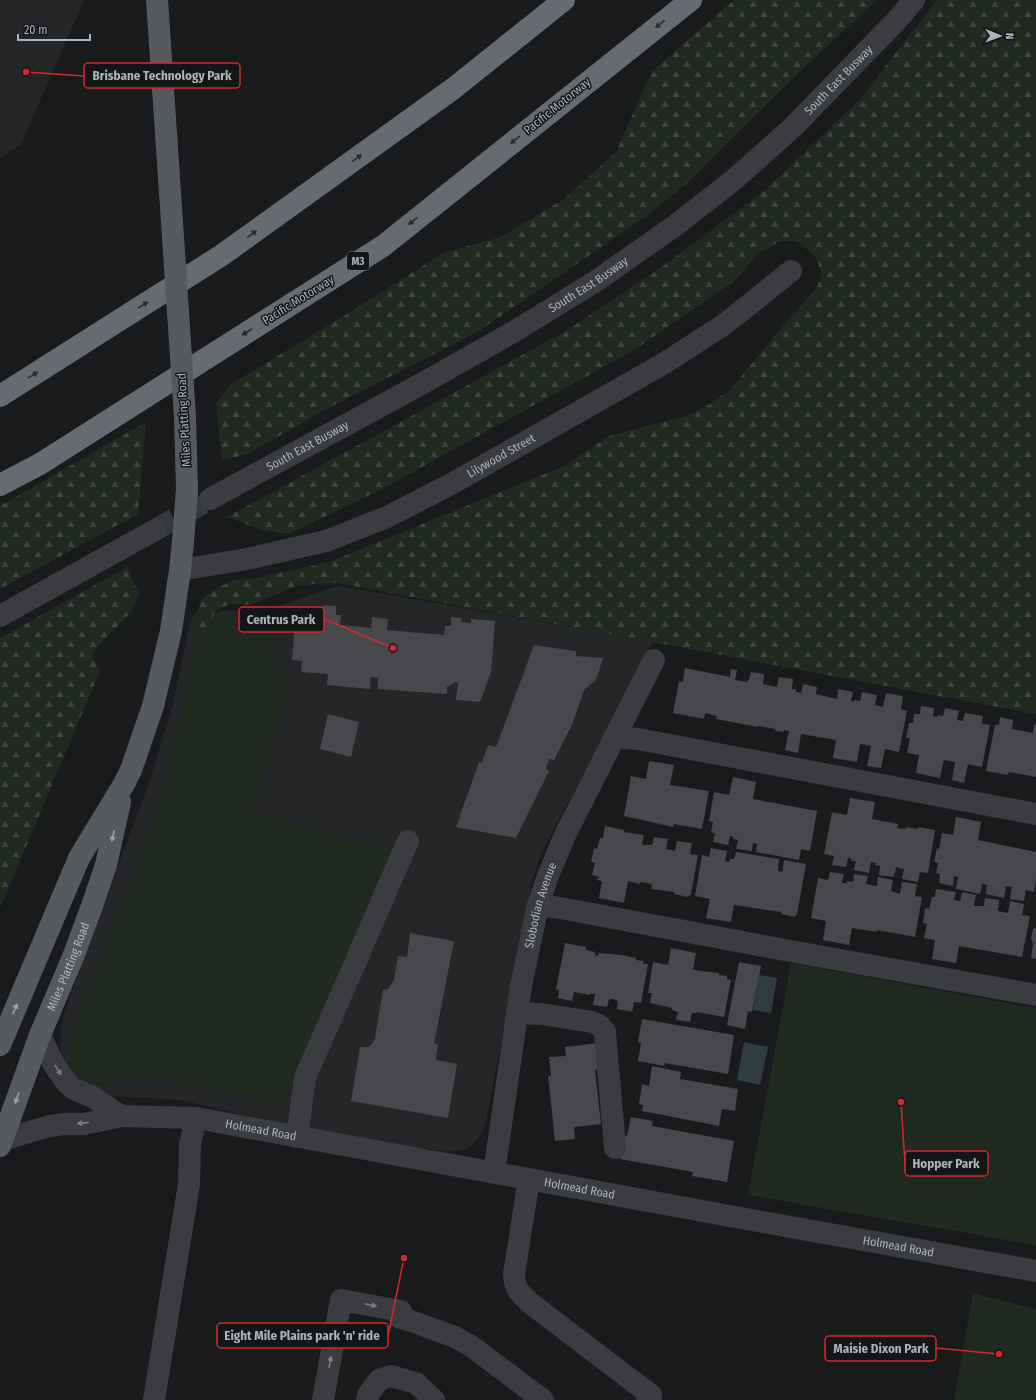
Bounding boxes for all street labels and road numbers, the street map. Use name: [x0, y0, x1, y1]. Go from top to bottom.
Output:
street label: South East Busway: [802, 42, 876, 118]
street label: Pacific Motorway: [521, 74, 594, 137]
road number: M3: [347, 252, 369, 270]
street label: South East Busway: [546, 253, 631, 315]
street label: Pacific Motorway: [260, 272, 337, 328]
street label: Miles Platting Road: [175, 373, 193, 467]
street label: South East Busway: [264, 418, 352, 474]
street label: Lilywood Street: [465, 431, 538, 481]
street label: Slobodian Avenue: [522, 860, 560, 950]
street label: Miles Platting Road: [44, 920, 92, 1013]
street label: Holmead Road: [224, 1117, 298, 1143]
street label: Holmead Road: [543, 1175, 616, 1202]
street label: Holmead Road: [862, 1233, 935, 1260]

